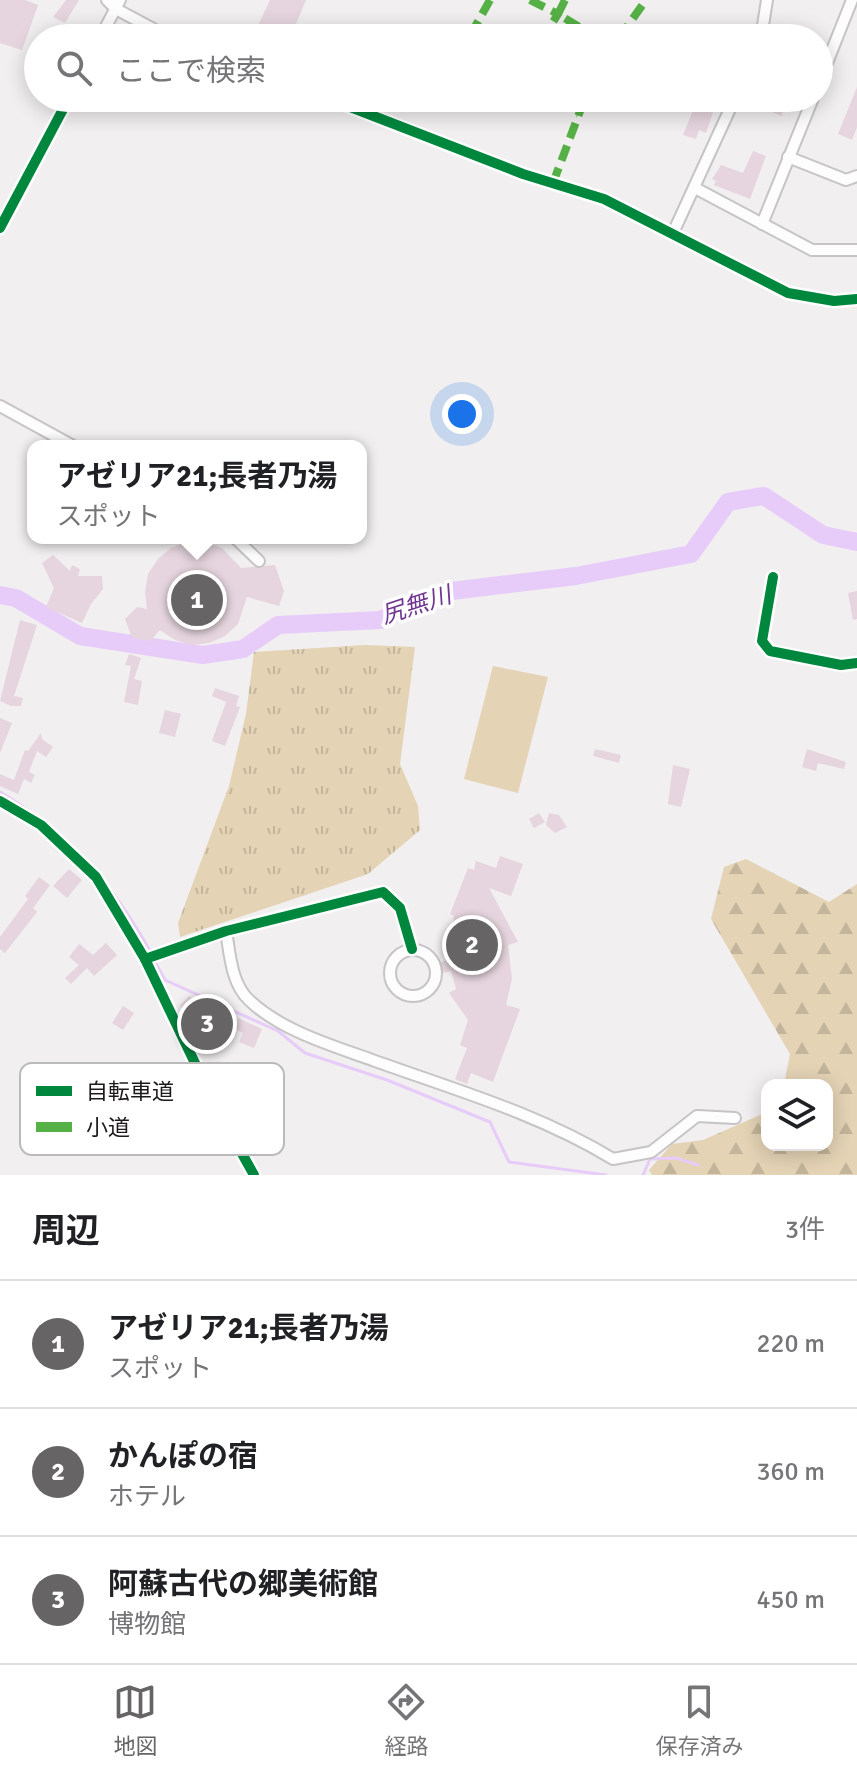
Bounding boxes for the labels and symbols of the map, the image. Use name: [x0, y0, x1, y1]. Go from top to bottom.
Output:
your location: [442, 394, 482, 434]
pin: 1: [171, 570, 223, 630]
water label: 尻無川: [377, 579, 458, 630]
pin: 2: [446, 915, 498, 975]
pin: 3: [181, 994, 233, 1054]
legend: [20, 1063, 284, 1155]
text: 自転車道: [86, 1078, 174, 1105]
text: 小道: [86, 1114, 130, 1141]

